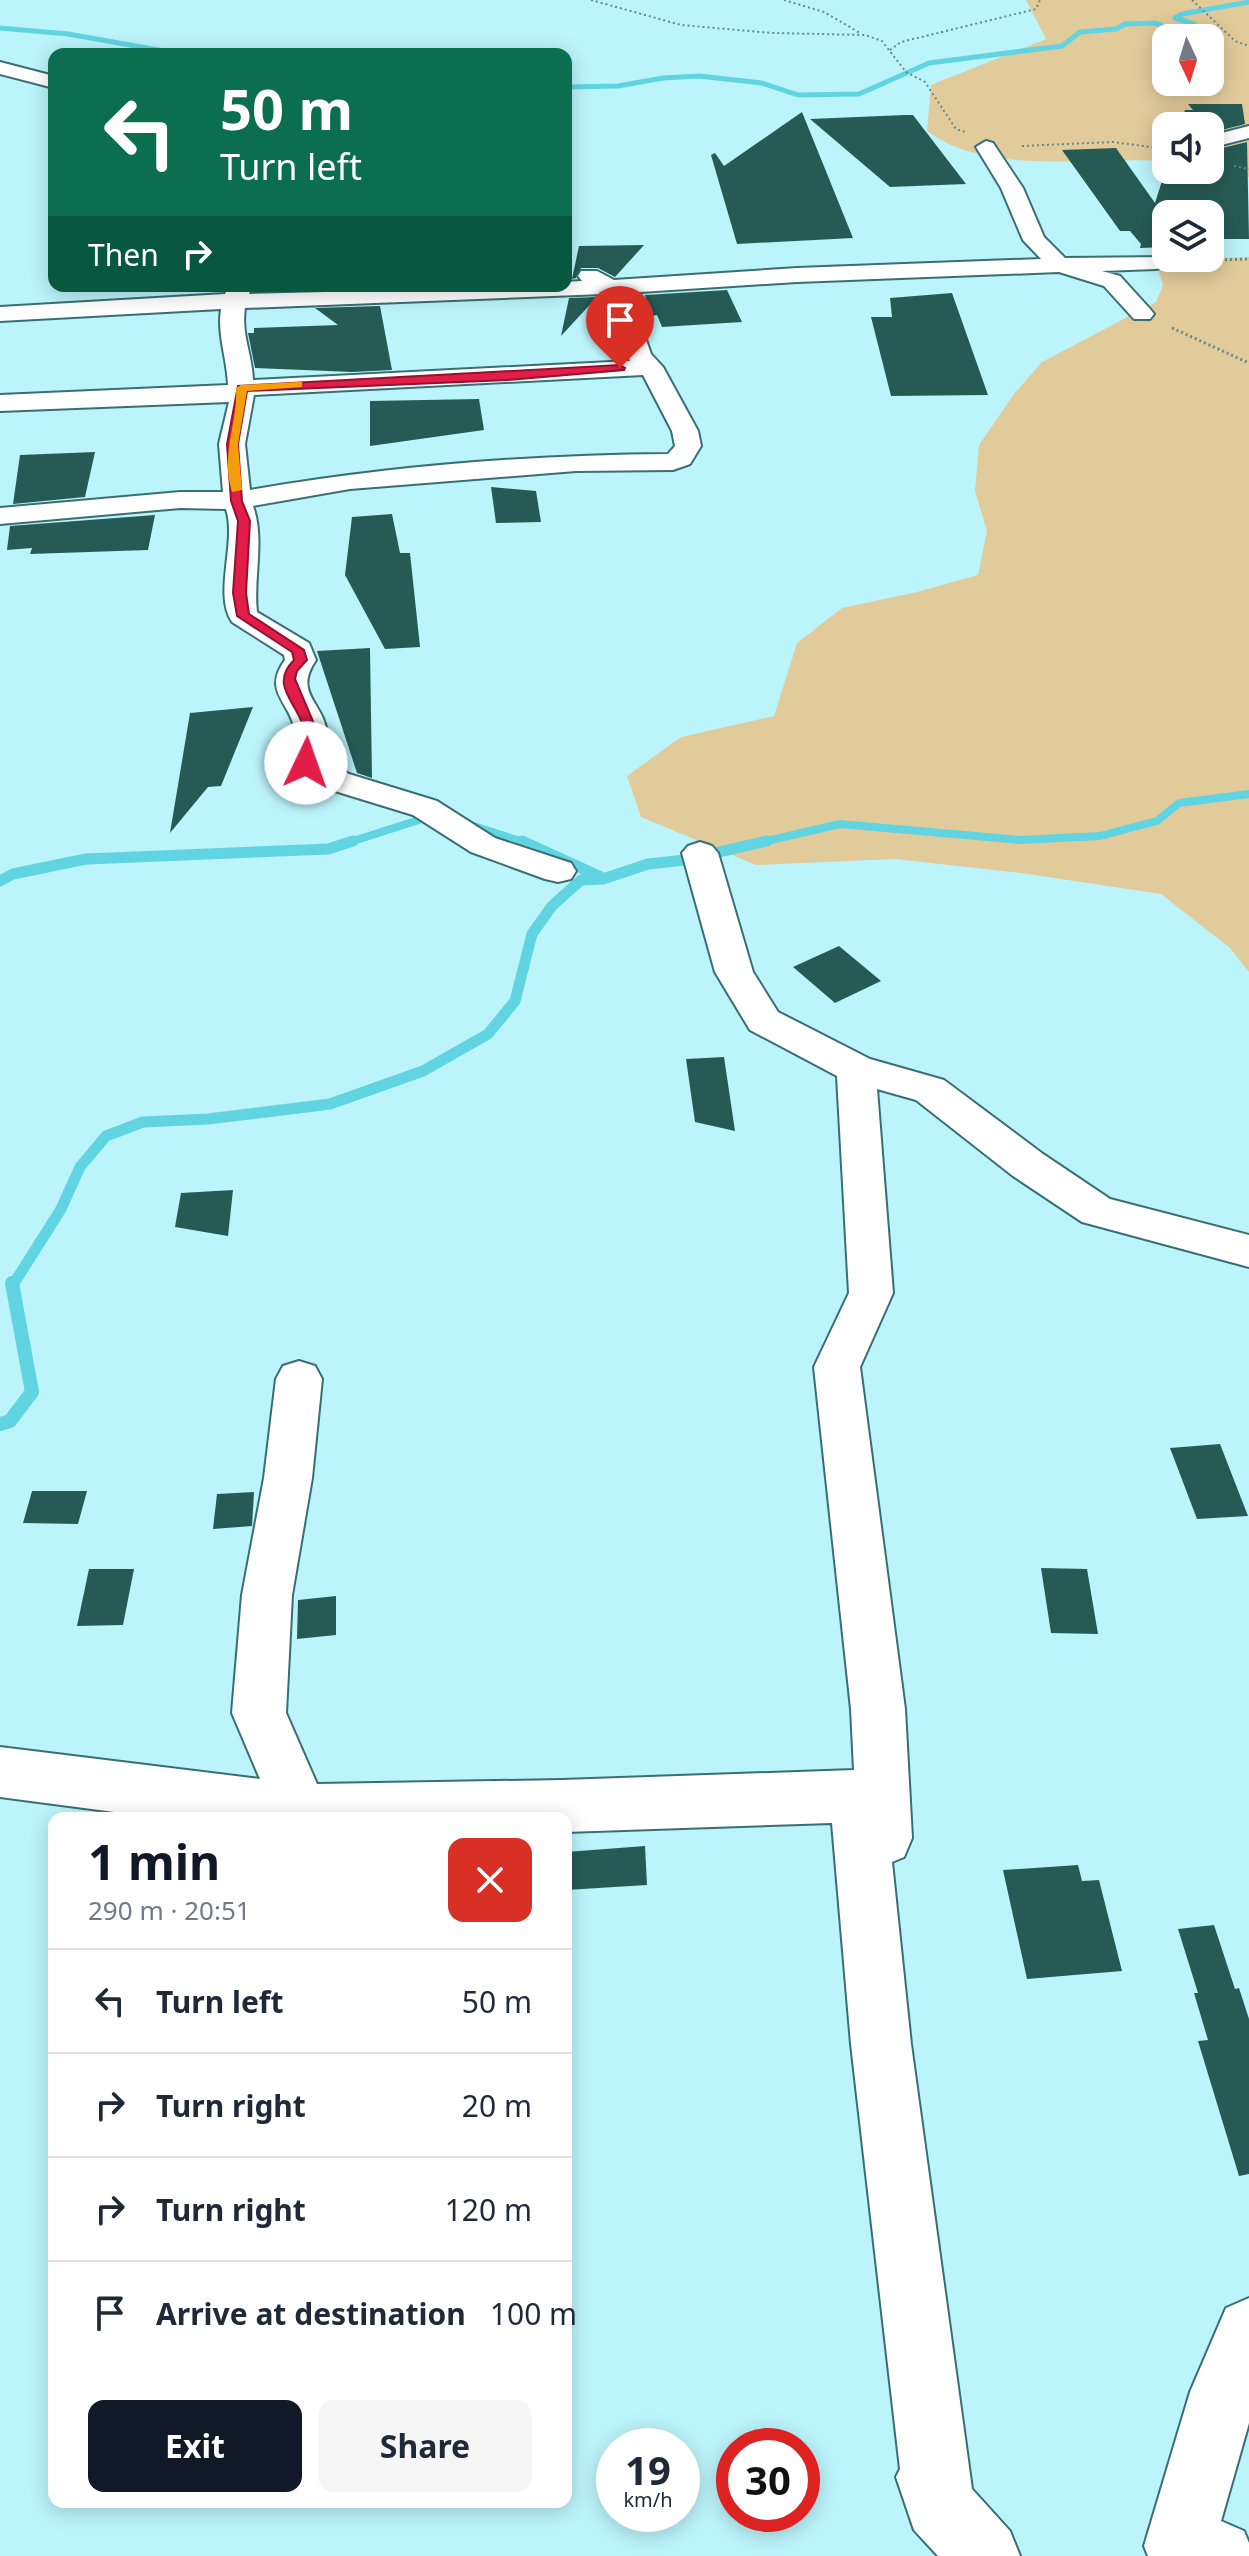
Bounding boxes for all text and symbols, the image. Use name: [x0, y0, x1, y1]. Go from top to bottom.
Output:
north arrow: [1152, 24, 1224, 96]
map controls: [1152, 24, 1224, 272]
text: 50 m: [220, 70, 353, 146]
icon: left: [88, 80, 192, 184]
button: sound: [1152, 112, 1224, 184]
text: Turn left: [220, 142, 362, 191]
button: layers: [1152, 200, 1224, 272]
icon: right: [175, 232, 219, 276]
text: Then: [88, 234, 159, 275]
pin: [586, 286, 654, 368]
icon: arrive: [598, 298, 642, 342]
position arrow: [264, 721, 348, 805]
text: 1 min: [88, 1829, 220, 1894]
button: close: [448, 1838, 532, 1922]
text: 290 m · 20:51: [88, 1892, 251, 1928]
icon: left: [88, 1979, 132, 2023]
text: Turn left: [156, 1981, 284, 2022]
text: 50 m: [462, 1981, 532, 2022]
icon: right: [88, 2083, 132, 2127]
text: Turn right: [156, 2085, 306, 2126]
text: 20 m: [462, 2085, 532, 2126]
icon: right: [88, 2187, 132, 2231]
text: Turn right: [156, 2189, 306, 2230]
text: 120 m: [445, 2189, 532, 2230]
icon: arrive: [88, 2291, 132, 2335]
text: Arrive at destination: [156, 2293, 466, 2334]
text: 100 m: [490, 2293, 577, 2334]
button: Exit: [88, 2400, 302, 2492]
button: Share: [318, 2400, 532, 2492]
speed limit sign: 30: [716, 2428, 820, 2532]
text: 19: [625, 2442, 671, 2497]
text: km/h: [623, 2486, 673, 2513]

